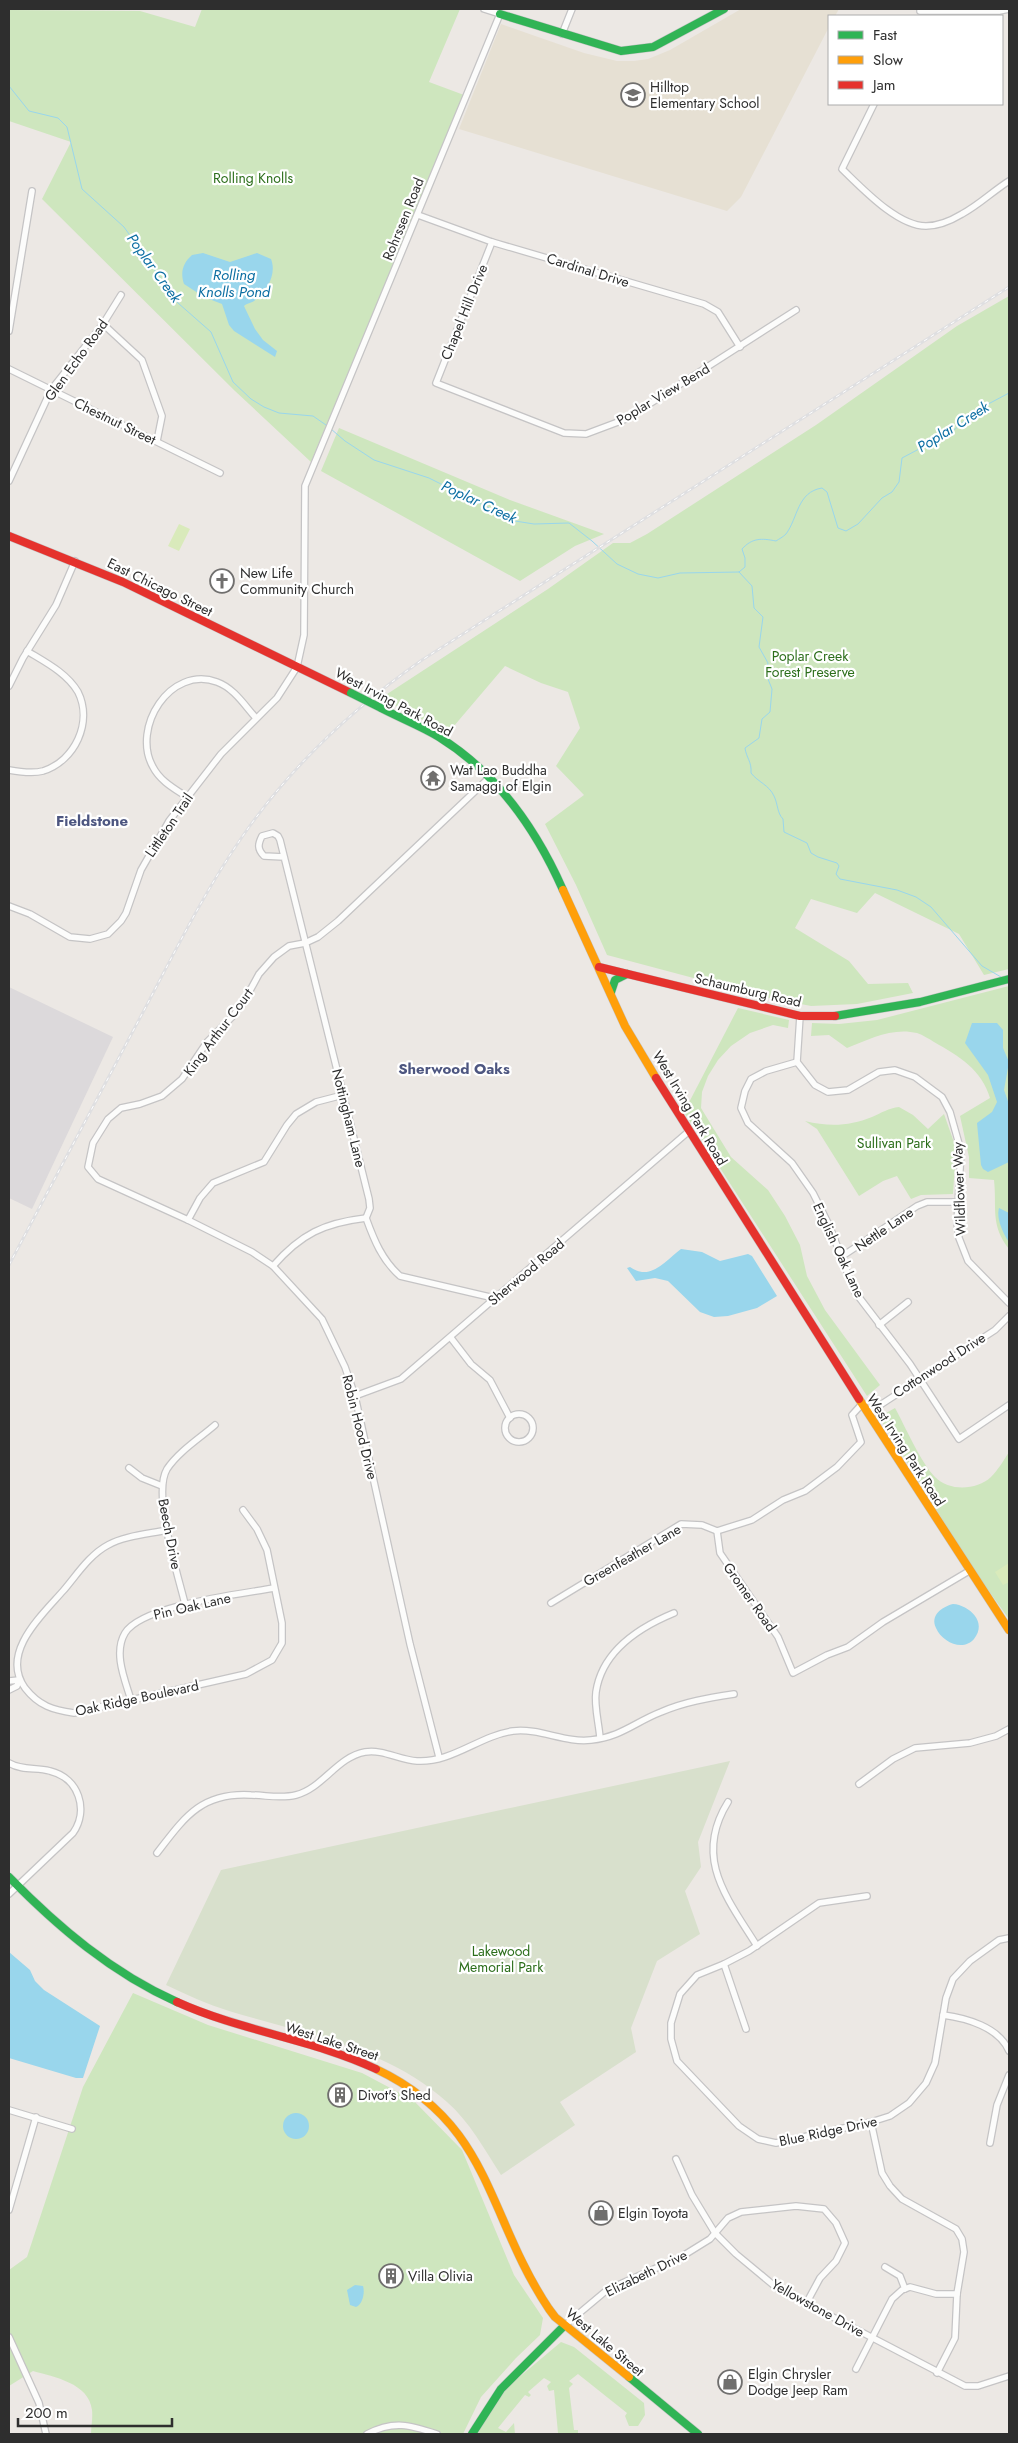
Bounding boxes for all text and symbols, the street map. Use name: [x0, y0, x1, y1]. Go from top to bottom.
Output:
legend: [828, 15, 1003, 105]
text: Fast: [873, 24, 897, 46]
text: Slow: [873, 49, 904, 71]
text: Jam: [871, 74, 896, 96]
place label: Hilltop Elementary School: [650, 77, 760, 113]
school or university icon: Hilltop Elementary School: [620, 82, 646, 108]
park label: Rolling Knolls: [213, 168, 293, 188]
street label: Rohrssen Road: [377, 175, 429, 263]
water label: Poplar Creek: [121, 229, 187, 308]
street label: Cardinal Drive: [544, 248, 632, 292]
street label: Chapel Hill Drive: [436, 261, 492, 363]
water label: Rolling Knolls Pond: [198, 264, 271, 303]
street label: Glen Echo Road: [40, 315, 112, 405]
street label: Poplar View Bend: [613, 358, 713, 430]
street label: Chestnut Street: [71, 393, 160, 450]
water label: Poplar Creek: [913, 396, 994, 458]
water label: Poplar Creek: [438, 475, 521, 529]
street label: East Chicago Street: [104, 553, 217, 621]
place label: New Life Community Church: [240, 563, 354, 599]
church icon: New Life Community Church: [209, 568, 235, 594]
park label: Poplar Creek Forest Preserve: [765, 646, 855, 682]
street label: West Irving Park Road: [332, 663, 456, 741]
place label: Wat Lao Buddha Samaggi of Elgin: [450, 760, 552, 796]
temple icon: Wat Lao Buddha Samaggi of Elgin: [420, 765, 446, 791]
street label: Littleton Trail: [140, 789, 198, 861]
district label: Fieldstone: [56, 810, 128, 832]
street label: Schaumburg Road: [693, 968, 803, 1012]
street label: King Arthur Court: [178, 984, 258, 1080]
street label: West Irving Park Road: [648, 1047, 732, 1169]
district label: Sherwood Oaks: [398, 1058, 510, 1080]
street label: Nottingham Lane: [327, 1067, 371, 1169]
park label: Sullivan Park: [857, 1133, 932, 1153]
street label: Wildflower Way: [947, 1141, 971, 1236]
street label: English Oak Lane: [808, 1199, 870, 1301]
street label: Nettle Lane: [851, 1202, 917, 1256]
street label: Sherwood Road: [483, 1234, 569, 1310]
street label: Cottonwood Drive: [889, 1328, 989, 1402]
street label: Robin Hood Drive: [337, 1373, 383, 1481]
street label: West Irving Park Road: [862, 1390, 950, 1510]
street label: Beech Drive: [153, 1497, 187, 1571]
street label: Greenfeather Lane: [580, 1519, 684, 1591]
street label: Gromer Road: [719, 1558, 781, 1636]
street label: Pin Oak Lane: [151, 1587, 233, 1625]
street label: Oak Ridge Boulevard: [73, 1675, 201, 1721]
park label: Lakewood Memorial Park: [459, 1941, 544, 1977]
street label: West Lake Street: [283, 2017, 382, 2066]
building icon: Divot's Shed: [327, 2082, 353, 2108]
place label: Divot's Shed: [358, 2085, 431, 2105]
street label: Blue Ridge Drive: [777, 2111, 879, 2151]
shop icon: Elgin Toyota: [588, 2200, 614, 2226]
place label: Elgin Toyota: [618, 2203, 688, 2223]
street label: Elizabeth Drive: [602, 2245, 690, 2301]
building icon: Villa Olivia: [378, 2263, 404, 2289]
place label: Villa Olivia: [408, 2266, 473, 2286]
street label: Yellowstone Drive: [768, 2274, 868, 2342]
street label: West Lake Street: [561, 2303, 649, 2381]
place label: Elgin Chrysler Dodge Jeep Ram: [748, 2364, 848, 2400]
shop icon: Elgin Chrysler Dodge Jeep Ram: [717, 2369, 743, 2395]
scale bar: [18, 2396, 171, 2428]
text: 200 m: [25, 2402, 68, 2424]

